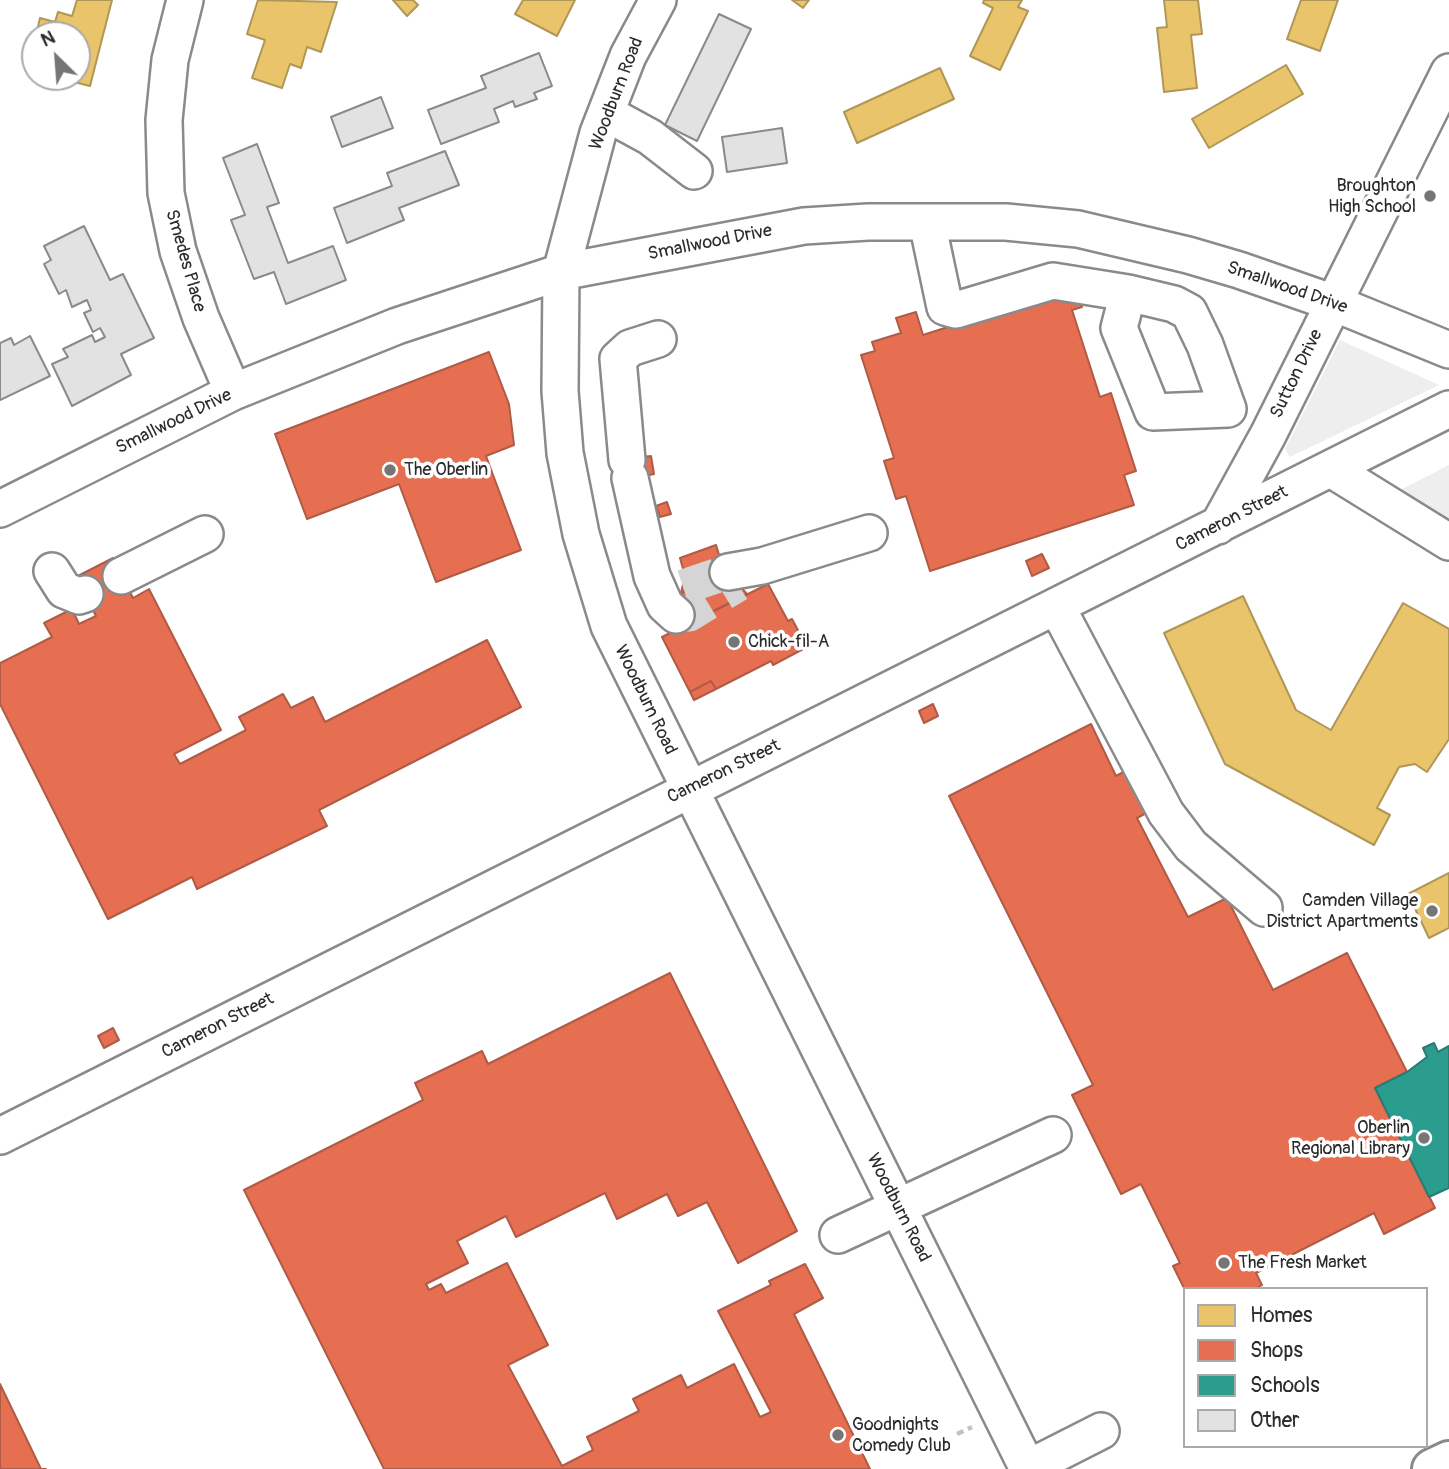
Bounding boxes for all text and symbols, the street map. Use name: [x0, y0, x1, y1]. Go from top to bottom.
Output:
north arrow: [21, 21, 91, 91]
text: N: [37, 25, 59, 52]
street label: Woodburn Road: [586, 34, 648, 154]
place label: Broughton High School: [1328, 175, 1416, 218]
marker: Broughton High School: [1422, 188, 1438, 204]
street label: Smedes Place: [160, 207, 210, 315]
street label: Smallwood Drive: [646, 220, 774, 266]
street label: Smallwood Drive: [1224, 257, 1350, 319]
street label: Sutton Drive: [1266, 326, 1328, 422]
street label: Smallwood Drive: [113, 385, 235, 459]
place label: The Oberlin: [404, 459, 488, 481]
marker: The Oberlin: [382, 462, 398, 478]
street label: Cameron Street: [1172, 482, 1292, 556]
place label: Chick-fil-A: [748, 631, 829, 653]
marker: Chick-fil-A: [726, 634, 742, 650]
street label: Woodburn Road: [609, 642, 681, 758]
street label: Cameron Street: [664, 735, 784, 809]
place label: Camden Village District Apartments: [1266, 890, 1418, 932]
marker: Camden Village District Apartments: [1424, 903, 1440, 919]
street label: Cameron Street: [158, 989, 278, 1063]
place label: Oberlin Regional Library: [1291, 1117, 1410, 1160]
marker: Oberlin Regional Library: [1416, 1130, 1432, 1146]
street label: Woodburn Road: [861, 1150, 935, 1266]
place label: The Fresh Market: [1238, 1252, 1367, 1274]
marker: The Fresh Market: [1216, 1255, 1232, 1271]
legend: [1183, 1287, 1428, 1448]
text: Homes: [1250, 1302, 1312, 1329]
text: Shops: [1250, 1337, 1303, 1364]
text: Schools: [1250, 1372, 1320, 1399]
text: Other: [1250, 1407, 1300, 1434]
place label: Goodnights Comedy Club: [852, 1414, 951, 1456]
marker: Goodnights Comedy Club: [830, 1427, 846, 1443]

